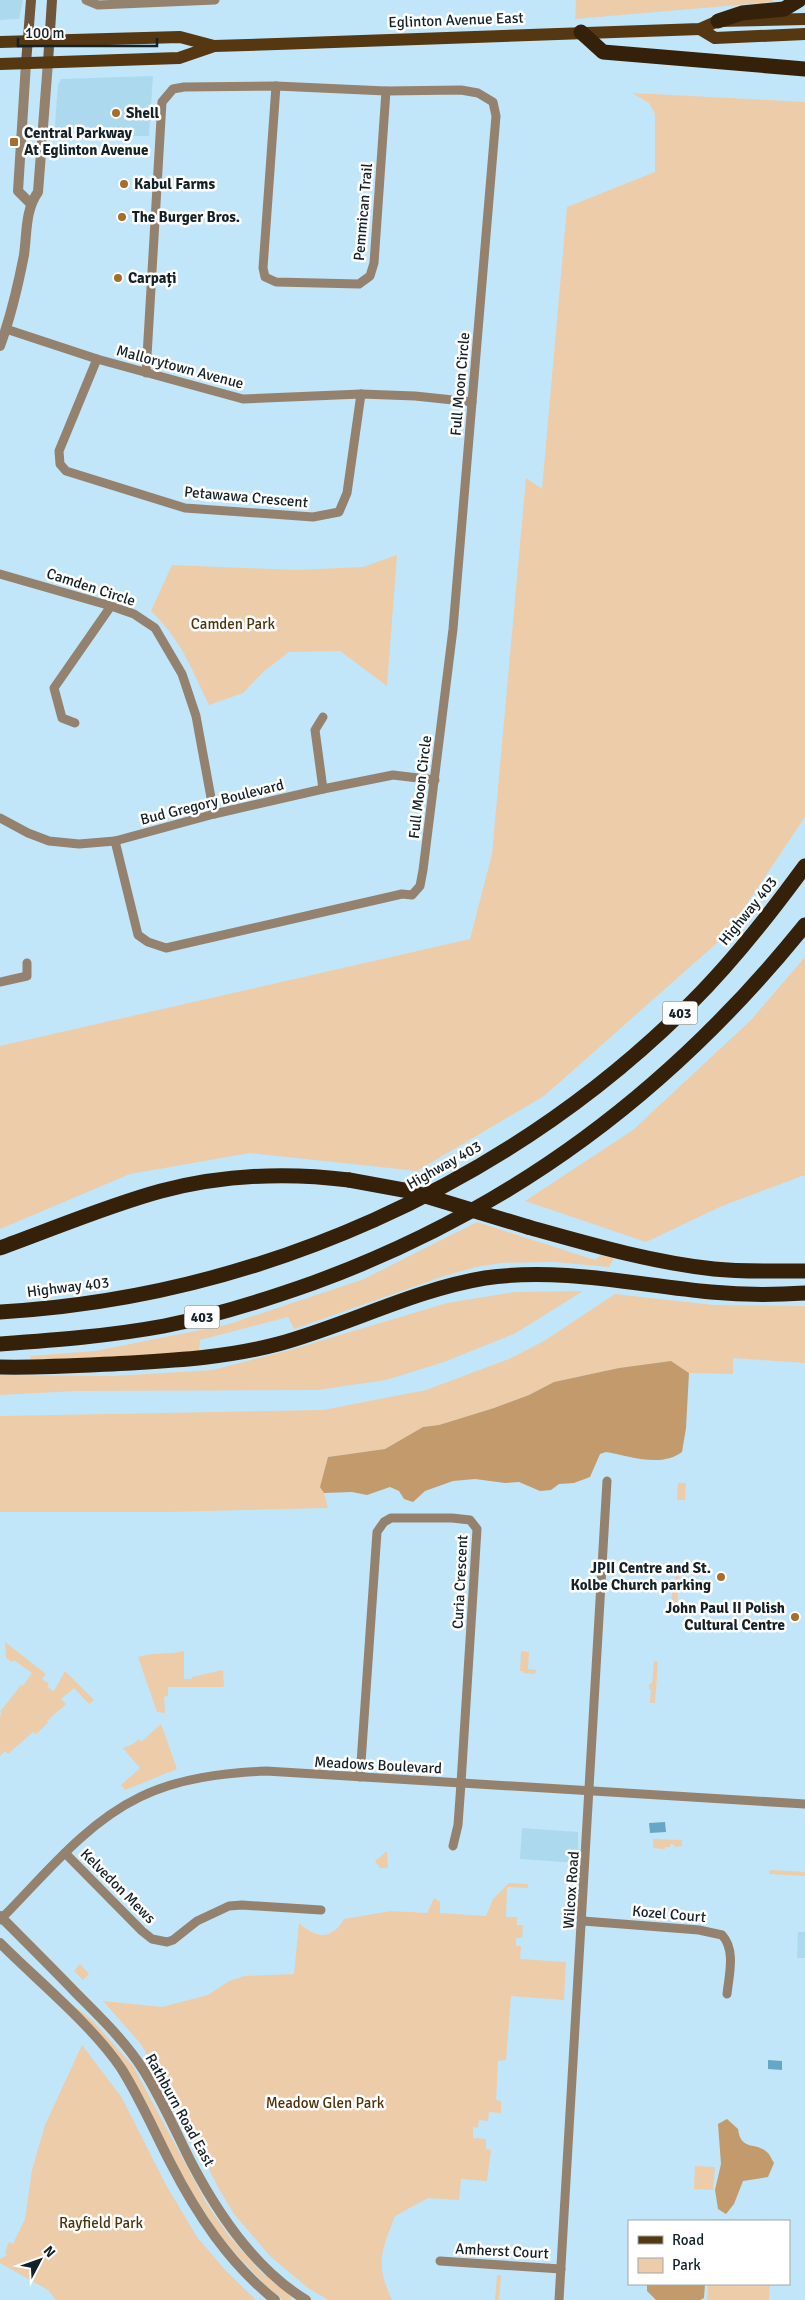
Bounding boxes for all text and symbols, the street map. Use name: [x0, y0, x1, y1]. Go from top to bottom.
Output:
street label: Eglinton Avenue East: [388, 9, 524, 31]
scale bar: [18, 15, 156, 47]
text: 100 m: [25, 24, 65, 42]
place label: Shell: [126, 104, 159, 122]
marker: Shell: [110, 107, 122, 119]
place label: Central Parkway At Eglinton Avenue: [24, 124, 148, 159]
marker: Central Parkway At Eglinton Avenue: [8, 136, 20, 148]
street label: Pemmican Trail: [350, 162, 376, 262]
place label: Kabul Farms: [134, 175, 215, 193]
marker: Kabul Farms: [118, 178, 130, 190]
place label: The Burger Bros.: [132, 208, 240, 226]
marker: The Burger Bros.: [116, 211, 128, 223]
place label: Carpați: [128, 269, 177, 288]
marker: Carpați: [112, 272, 124, 284]
street label: Full Moon Circle: [447, 331, 473, 437]
street label: Mallorytown Avenue: [114, 341, 246, 393]
street label: Petawawa Crescent: [183, 483, 309, 511]
street label: Camden Circle: [44, 564, 138, 610]
park label: Camden Park: [191, 615, 276, 633]
street label: Full Moon Circle: [405, 734, 435, 840]
street label: Bud Gregory Boulevard: [138, 775, 286, 829]
street label: Highway 403: [715, 873, 781, 949]
road number: 403: [662, 1001, 698, 1024]
street label: Highway 403: [403, 1137, 485, 1193]
street label: Highway 403: [26, 1273, 110, 1301]
road number: 403: [184, 1305, 220, 1328]
street label: Curia Crescent: [449, 1534, 471, 1630]
place label: JPII Centre and St. Kolbe Church parking: [571, 1559, 711, 1594]
marker: JPII Centre and St. Kolbe Church parking: [715, 1571, 727, 1583]
place label: John Paul II Polish Cultural Centre: [665, 1599, 785, 1634]
marker: John Paul II Polish Cultural Centre: [789, 1611, 801, 1623]
street label: Meadows Boulevard: [314, 1753, 442, 1777]
street label: Kelvedon Mews: [77, 1845, 160, 1928]
street label: Wilcox Road: [559, 1850, 583, 1929]
street label: Kozel Court: [631, 1902, 707, 1926]
street label: Rathburn Road East: [142, 2050, 218, 2170]
park label: Meadow Glen Park: [266, 2094, 385, 2112]
park label: Rayfield Park: [59, 2214, 144, 2232]
legend: [628, 2220, 790, 2285]
text: Road: [672, 2231, 704, 2249]
north arrow: [15, 2235, 65, 2285]
street label: Amherst Court: [455, 2240, 549, 2262]
text: N: [40, 2243, 59, 2261]
text: Park: [672, 2256, 701, 2274]

